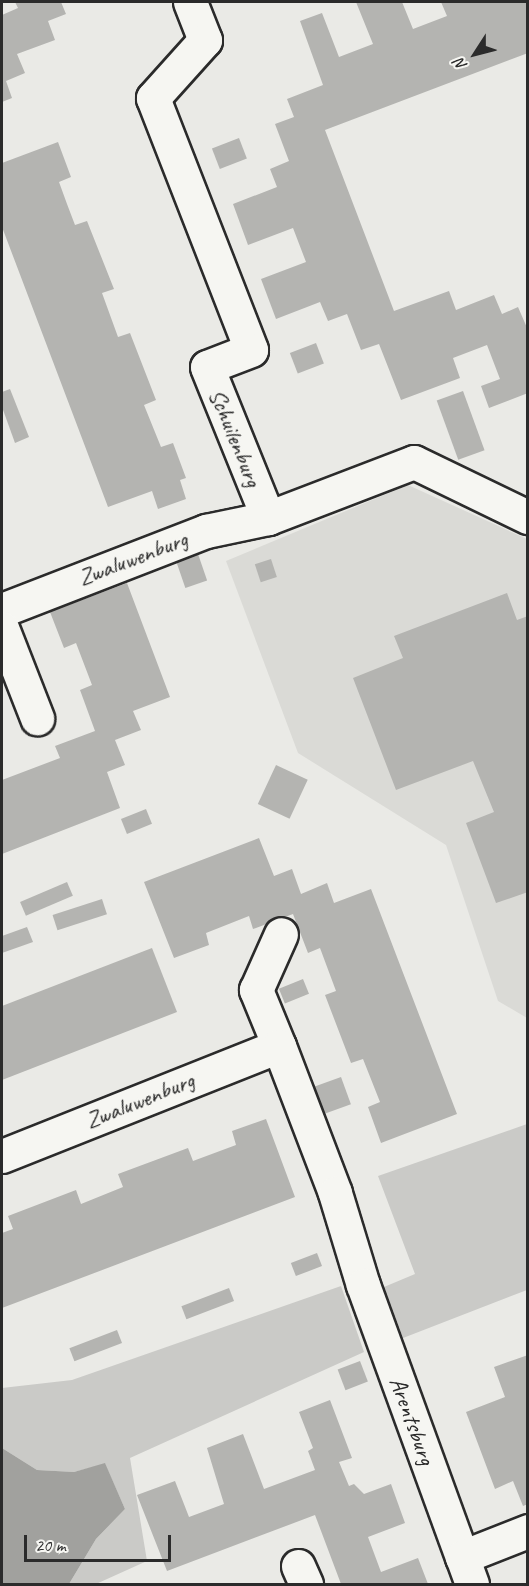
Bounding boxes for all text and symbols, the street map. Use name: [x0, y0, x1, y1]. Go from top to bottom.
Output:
north arrow: [445, 24, 505, 84]
text: N: [449, 55, 471, 74]
street label: Schuilenburg: [202, 385, 268, 491]
street label: Zwaluwenburg: [74, 525, 192, 593]
street label: Zwaluwenburg: [81, 1066, 199, 1136]
street label: Arentsburg: [383, 1373, 441, 1469]
scale bar: [27, 1523, 174, 1561]
text: 20 m: [35, 1534, 66, 1556]

